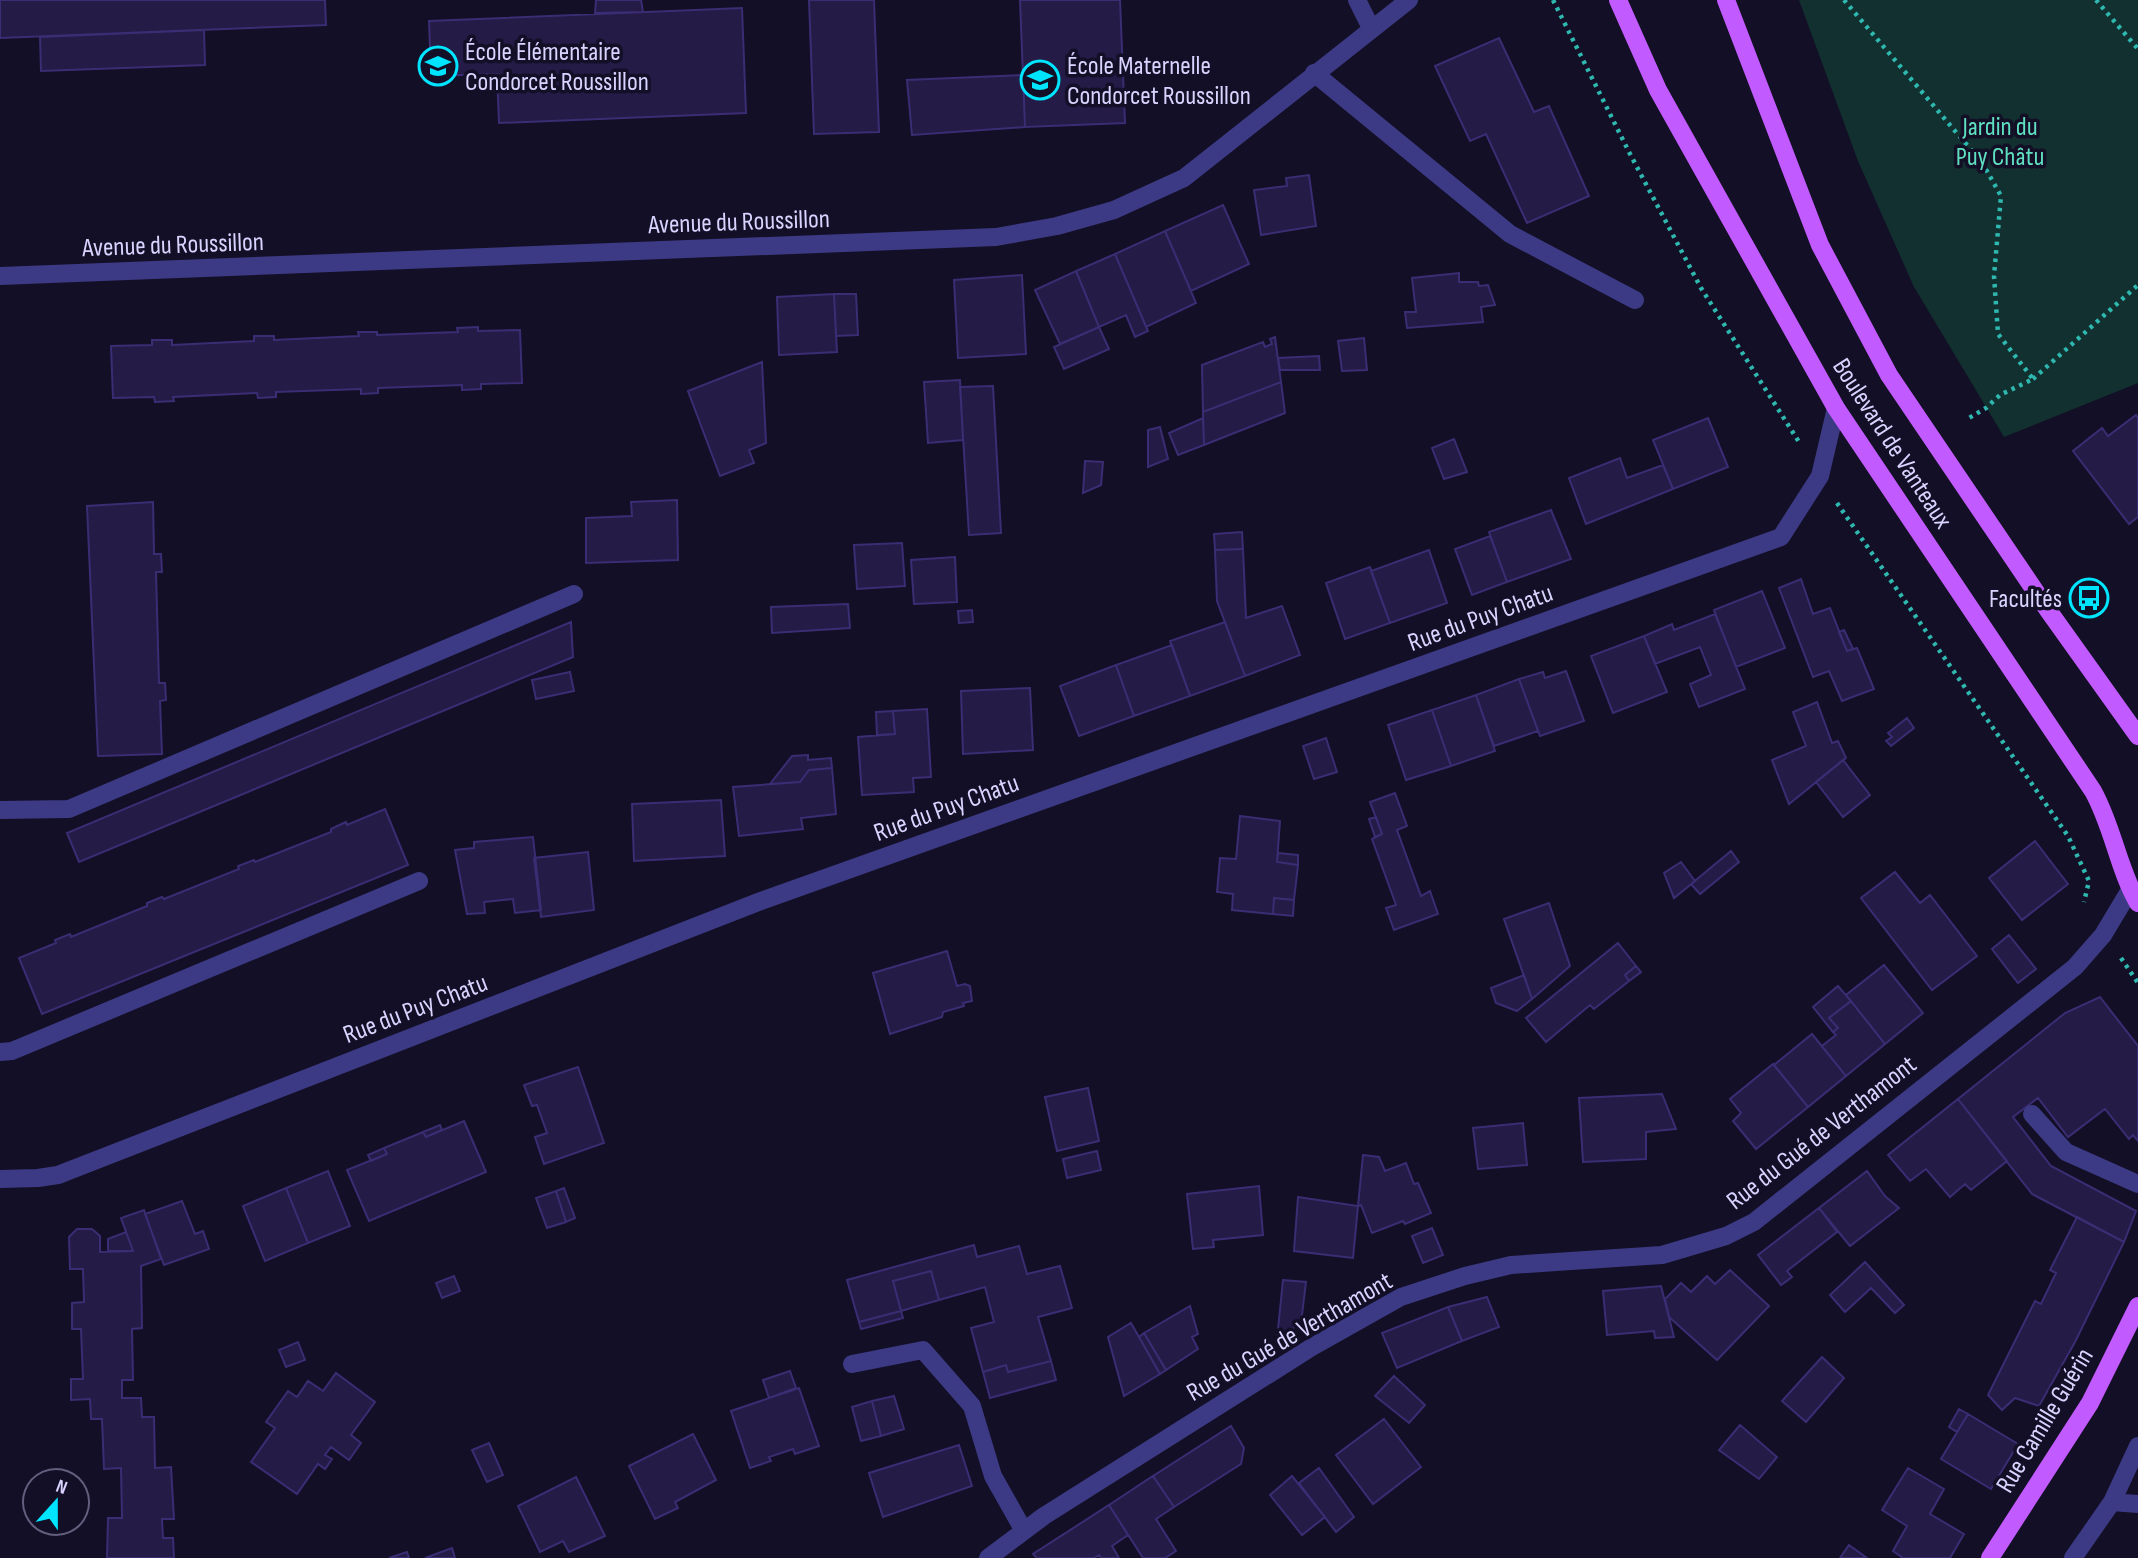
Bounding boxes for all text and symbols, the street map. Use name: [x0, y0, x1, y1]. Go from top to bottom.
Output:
place label: École Élémentaire Condorcet Roussillon: [465, 37, 649, 98]
school or university icon: École Élémentaire Condorcet Roussillon: [417, 45, 459, 87]
place label: École Maternelle Condorcet Roussillon: [1067, 51, 1251, 112]
school or university icon: École Maternelle Condorcet Roussillon: [1019, 59, 1061, 101]
park label: Jardin du Puy Châtu: [1956, 112, 2044, 173]
street label: Avenue du Roussillon: [647, 204, 830, 241]
street label: Avenue du Roussillon: [81, 227, 264, 264]
street label: Boulevard de Vanteaux: [1825, 353, 1958, 535]
bus stop icon: Facultés: [2068, 577, 2110, 619]
street label: Rue du Puy Chatu: [1404, 578, 1557, 659]
place label: Facultés: [1989, 584, 2062, 615]
street label: Rue du Puy Chatu: [870, 768, 1023, 849]
street label: Rue du Puy Chatu: [339, 968, 492, 1051]
street label: Rue du Gué de Verthamont: [1721, 1049, 1923, 1217]
street label: Rue du Gué de Verthamont: [1181, 1266, 1398, 1409]
street label: Rue Camille Guérin: [1990, 1343, 2101, 1499]
north arrow: [21, 1467, 91, 1537]
text: N: [53, 1475, 70, 1500]

